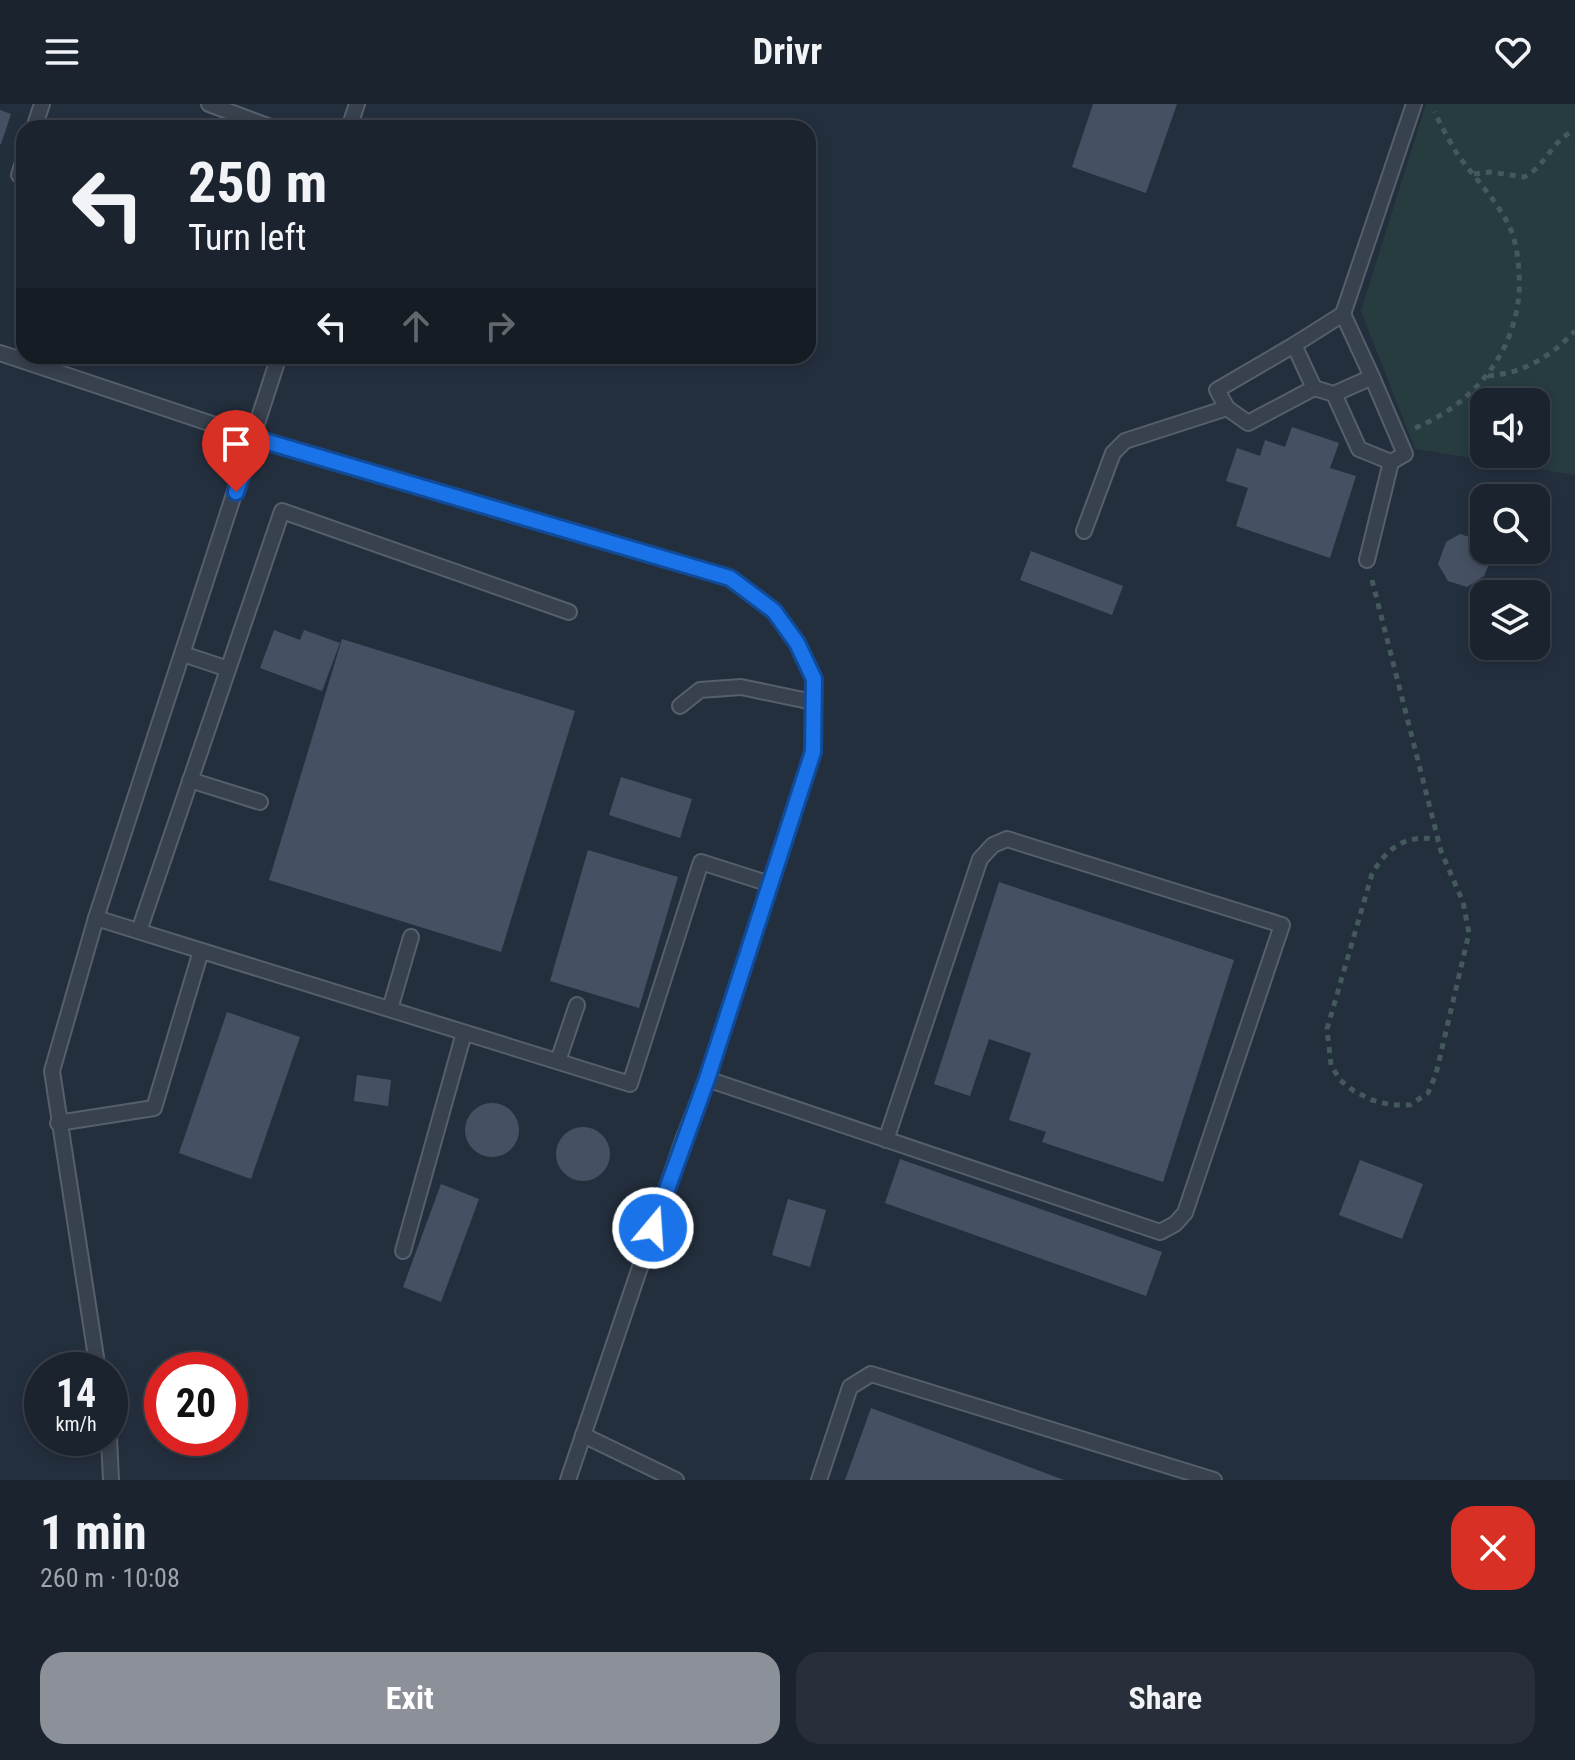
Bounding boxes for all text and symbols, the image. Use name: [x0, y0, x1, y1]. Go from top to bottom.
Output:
icon: menu: [40, 30, 84, 74]
icon: heart: [1491, 30, 1535, 74]
text: Drivr: [753, 31, 822, 73]
text: 250 m: [188, 150, 327, 216]
icon: left: [56, 152, 160, 256]
text: Turn left: [188, 217, 306, 259]
icon: left: [310, 304, 354, 348]
icon: ahead: [394, 304, 438, 348]
icon: right: [478, 304, 522, 348]
map controls: [1470, 388, 1550, 660]
button: sound: [1470, 388, 1550, 468]
pin: [202, 410, 270, 492]
icon: arrive: [214, 422, 258, 466]
button: search: [1470, 484, 1550, 564]
button: layers: [1470, 580, 1550, 660]
position arrow: [611, 1186, 695, 1270]
speed limit sign: 20: [144, 1352, 248, 1456]
text: 14: [56, 1370, 96, 1417]
text: km/h: [55, 1412, 97, 1436]
text: 1 min: [40, 1504, 147, 1561]
button: close: [1451, 1506, 1535, 1590]
text: 260 m · 10:08: [40, 1563, 180, 1593]
button: Exit: [40, 1652, 780, 1744]
button: Share: [796, 1652, 1535, 1744]

